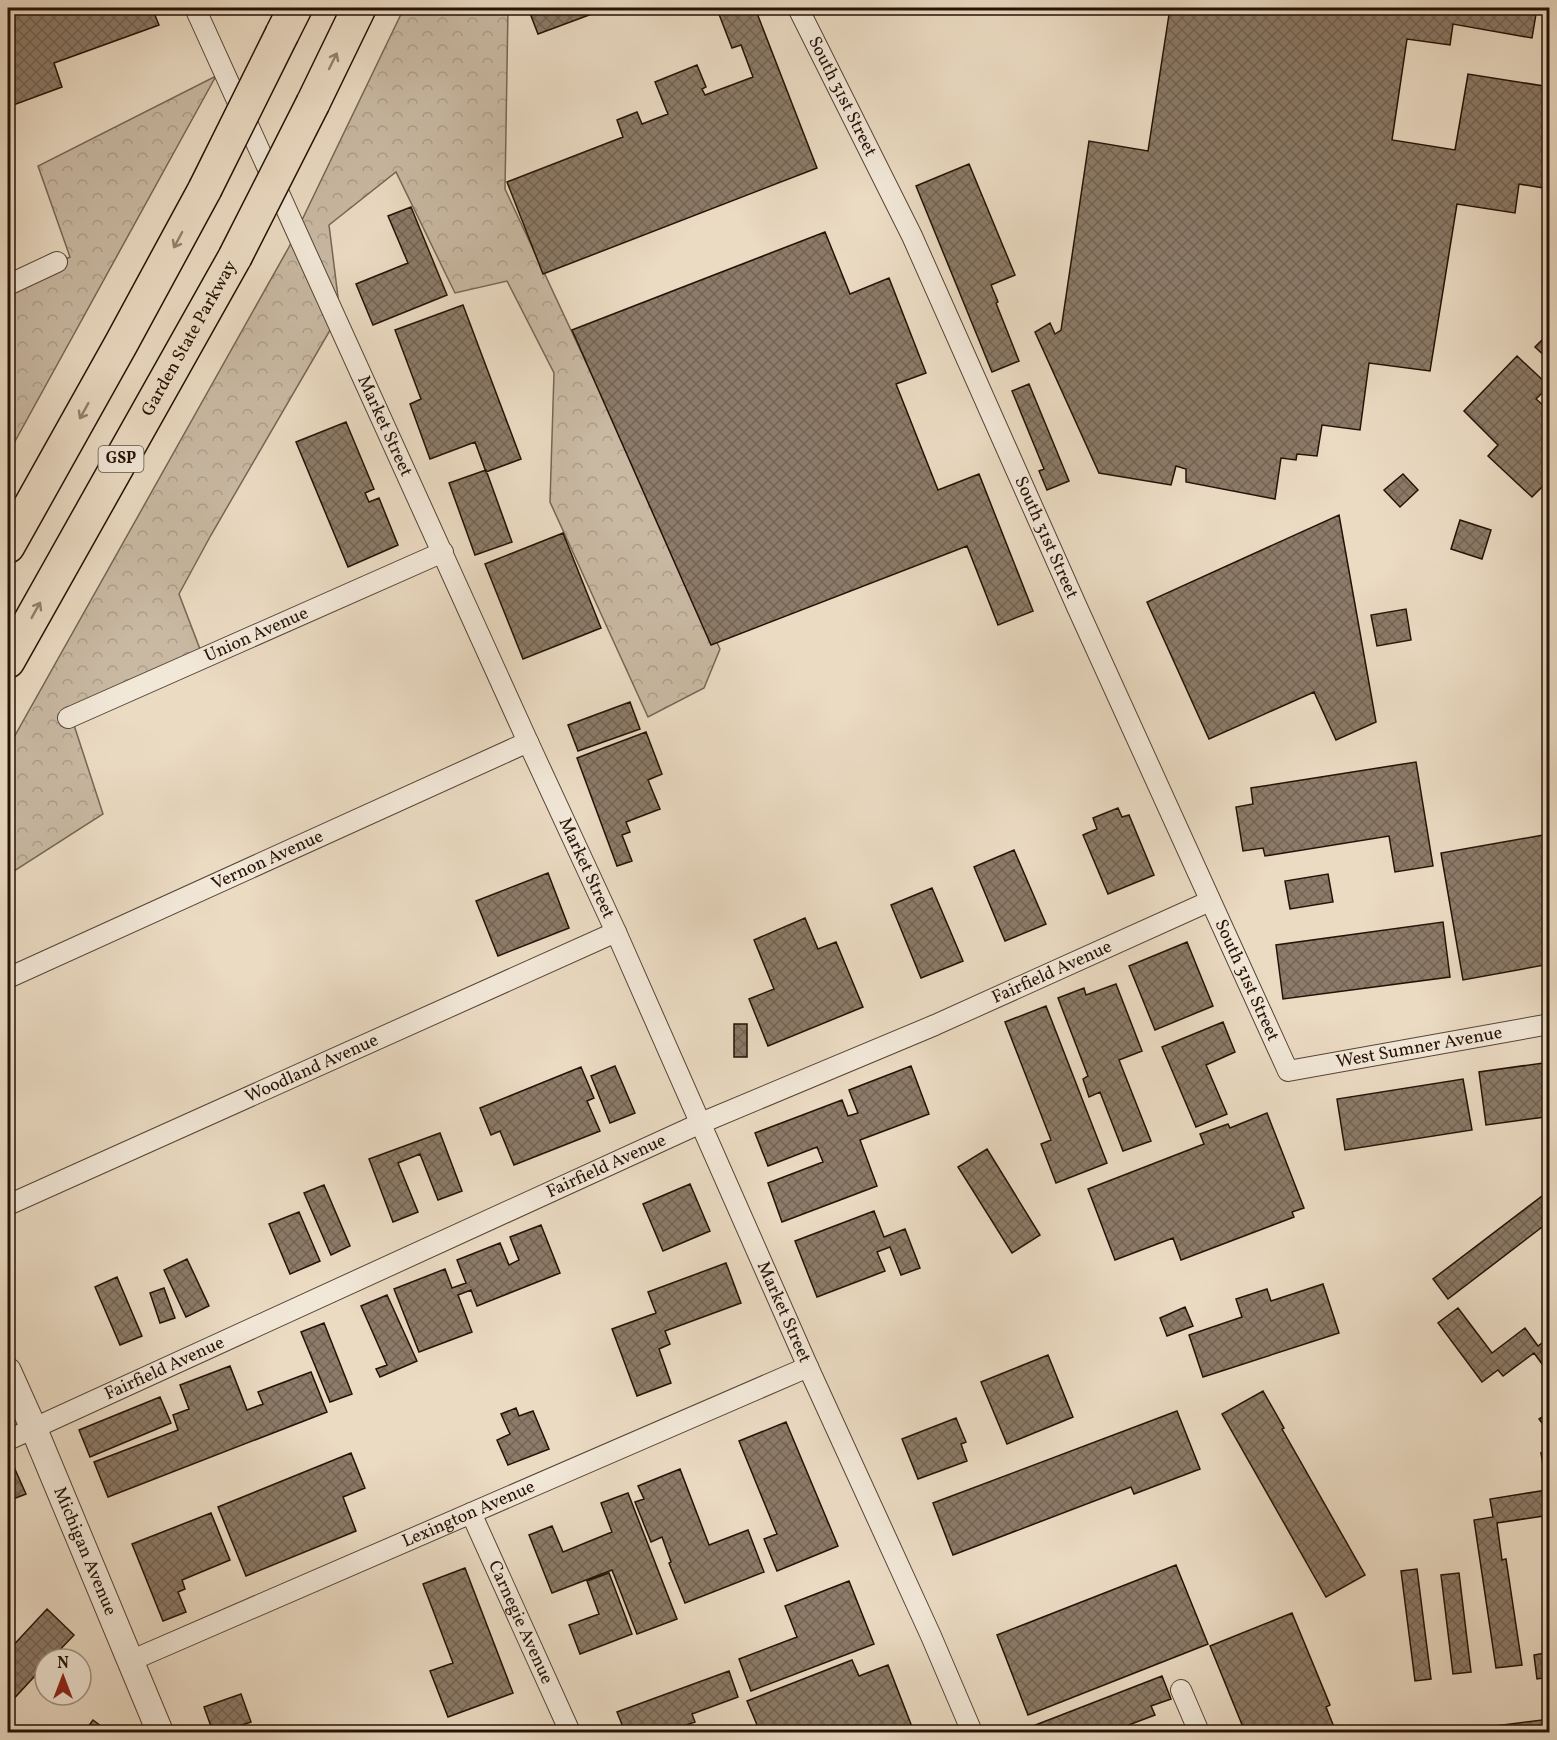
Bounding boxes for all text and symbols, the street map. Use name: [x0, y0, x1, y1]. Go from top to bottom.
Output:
street label: South 31st Street: [802, 32, 883, 161]
one-way arrow: [328, 53, 340, 71]
one-way arrow: [172, 231, 183, 249]
street label: Garden State Parkway: [136, 256, 243, 421]
street label: Market Street: [351, 371, 418, 481]
one-way arrow: [78, 402, 89, 420]
road number: GSP: [98, 446, 144, 472]
street label: South 31st Street: [1008, 472, 1084, 603]
street label: Union Avenue: [200, 601, 312, 669]
one-way arrow: [30, 602, 42, 619]
street label: Market Street: [552, 814, 621, 923]
street label: Vernon Avenue: [208, 824, 327, 896]
street label: South 31st Street: [1208, 915, 1285, 1045]
street label: Fairfield Avenue: [988, 934, 1116, 1010]
street label: West Sumner Avenue: [1334, 1020, 1504, 1075]
street label: Woodland Avenue: [241, 1028, 382, 1109]
street label: Fairfield Avenue: [542, 1128, 670, 1204]
street label: Market Street: [750, 1258, 817, 1367]
street label: Fairfield Avenue: [101, 1330, 228, 1407]
street label: Lexington Avenue: [398, 1474, 539, 1554]
street label: Michigan Avenue: [47, 1483, 123, 1620]
street label: Carnegie Avenue: [482, 1556, 559, 1688]
north arrow: [33, 1647, 93, 1707]
text: N: [57, 1653, 69, 1675]

